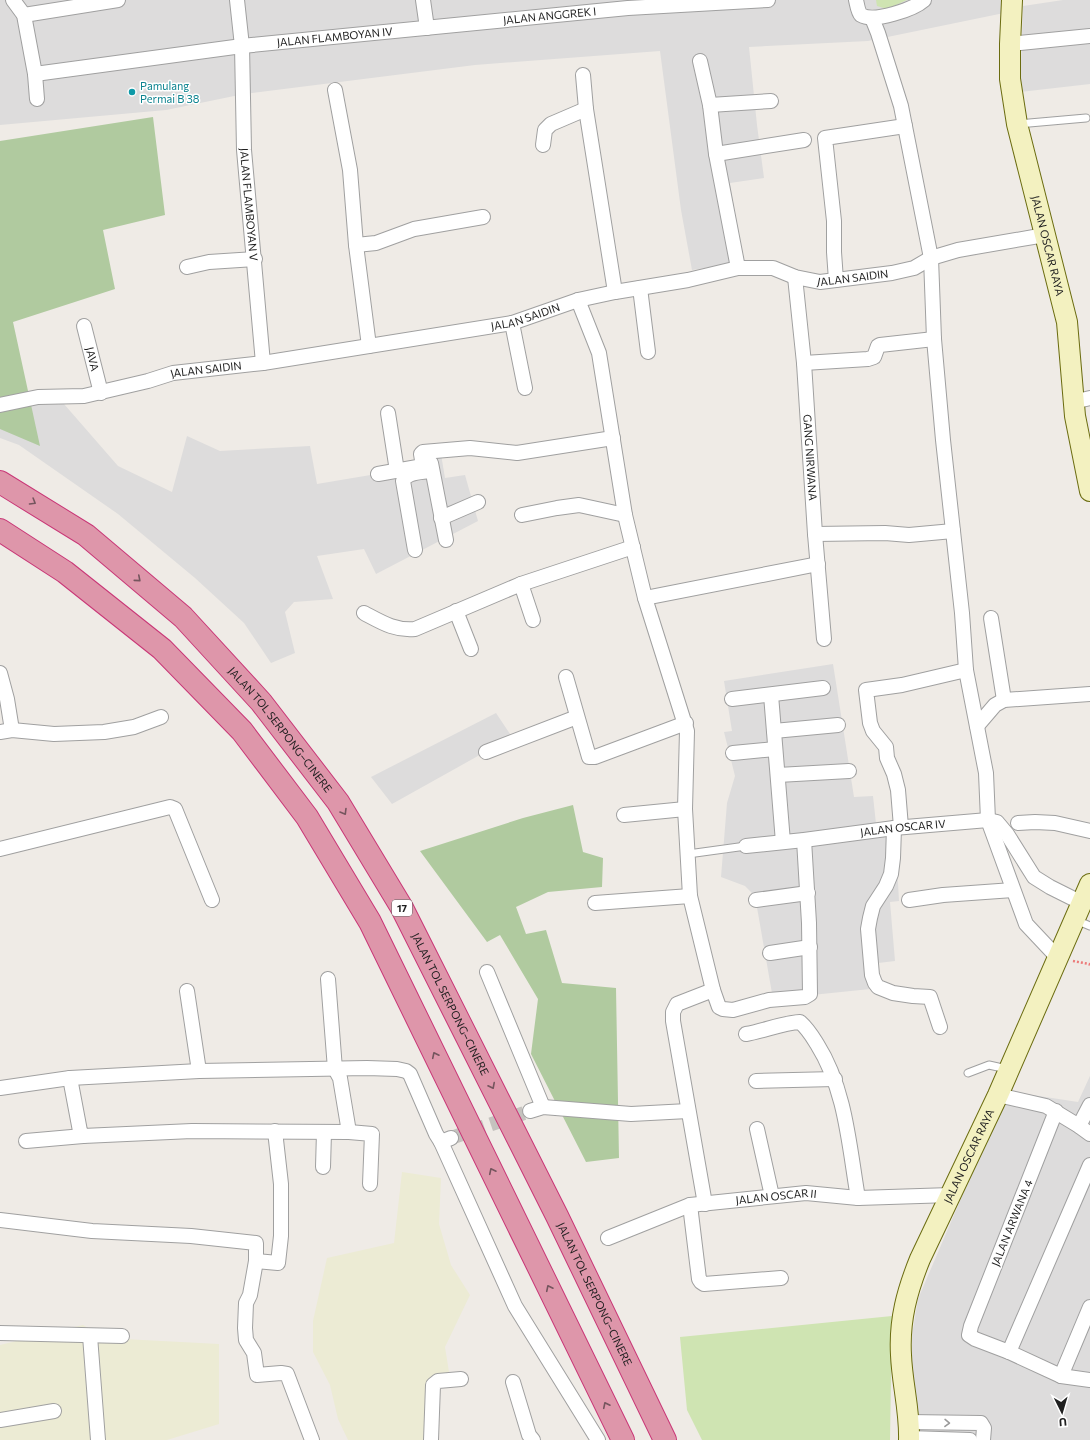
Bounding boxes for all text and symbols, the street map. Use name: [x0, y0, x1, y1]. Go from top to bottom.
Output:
street label: JALAN ANGGREK I: [502, 4, 597, 27]
street label: JALAN FLAMBOYAN IV: [276, 24, 394, 50]
place label: Pamulang Permai B 38: [140, 79, 200, 105]
marker: Pamulang Permai B 38: [127, 87, 137, 97]
street label: JALAN FLAMBOYAN V: [237, 148, 261, 262]
street label: JALAN OSCAR RAYA: [1028, 194, 1067, 297]
street label: JALAN SAIDIN: [816, 267, 889, 289]
street label: JALAN SAIDIN: [490, 300, 561, 333]
street label: JAVA: [83, 345, 102, 373]
street label: JALAN SAIDIN: [168, 358, 242, 380]
street label: GANG NIRWANA: [801, 414, 820, 501]
one-way arrow: [29, 498, 36, 505]
one-way arrow: [133, 574, 141, 581]
street label: JALAN TOL SERPONG–CINERE: [225, 664, 335, 795]
one-way arrow: [339, 808, 346, 815]
street label: JALAN OSCAR IV: [859, 817, 947, 839]
road number: 17: [392, 900, 412, 916]
street label: JALAN TOL SERPONG–CINERE: [409, 930, 492, 1077]
one-way arrow: [432, 1051, 440, 1059]
one-way arrow: [487, 1082, 494, 1089]
street label: JALAN OSCAR RAYA: [940, 1106, 997, 1206]
one-way arrow: [489, 1168, 497, 1175]
street label: JALAN ARWANA 4: [988, 1177, 1036, 1268]
street label: JALAN OSCAR II: [735, 1186, 817, 1207]
street label: JALAN TOL SERPONG–CINERE: [554, 1220, 635, 1368]
one-way arrow: [547, 1285, 554, 1292]
north arrow: [1042, 1392, 1082, 1432]
one-way arrow: [603, 1402, 611, 1409]
text: U: [1058, 1416, 1067, 1429]
one-way arrow: [944, 1418, 950, 1427]

